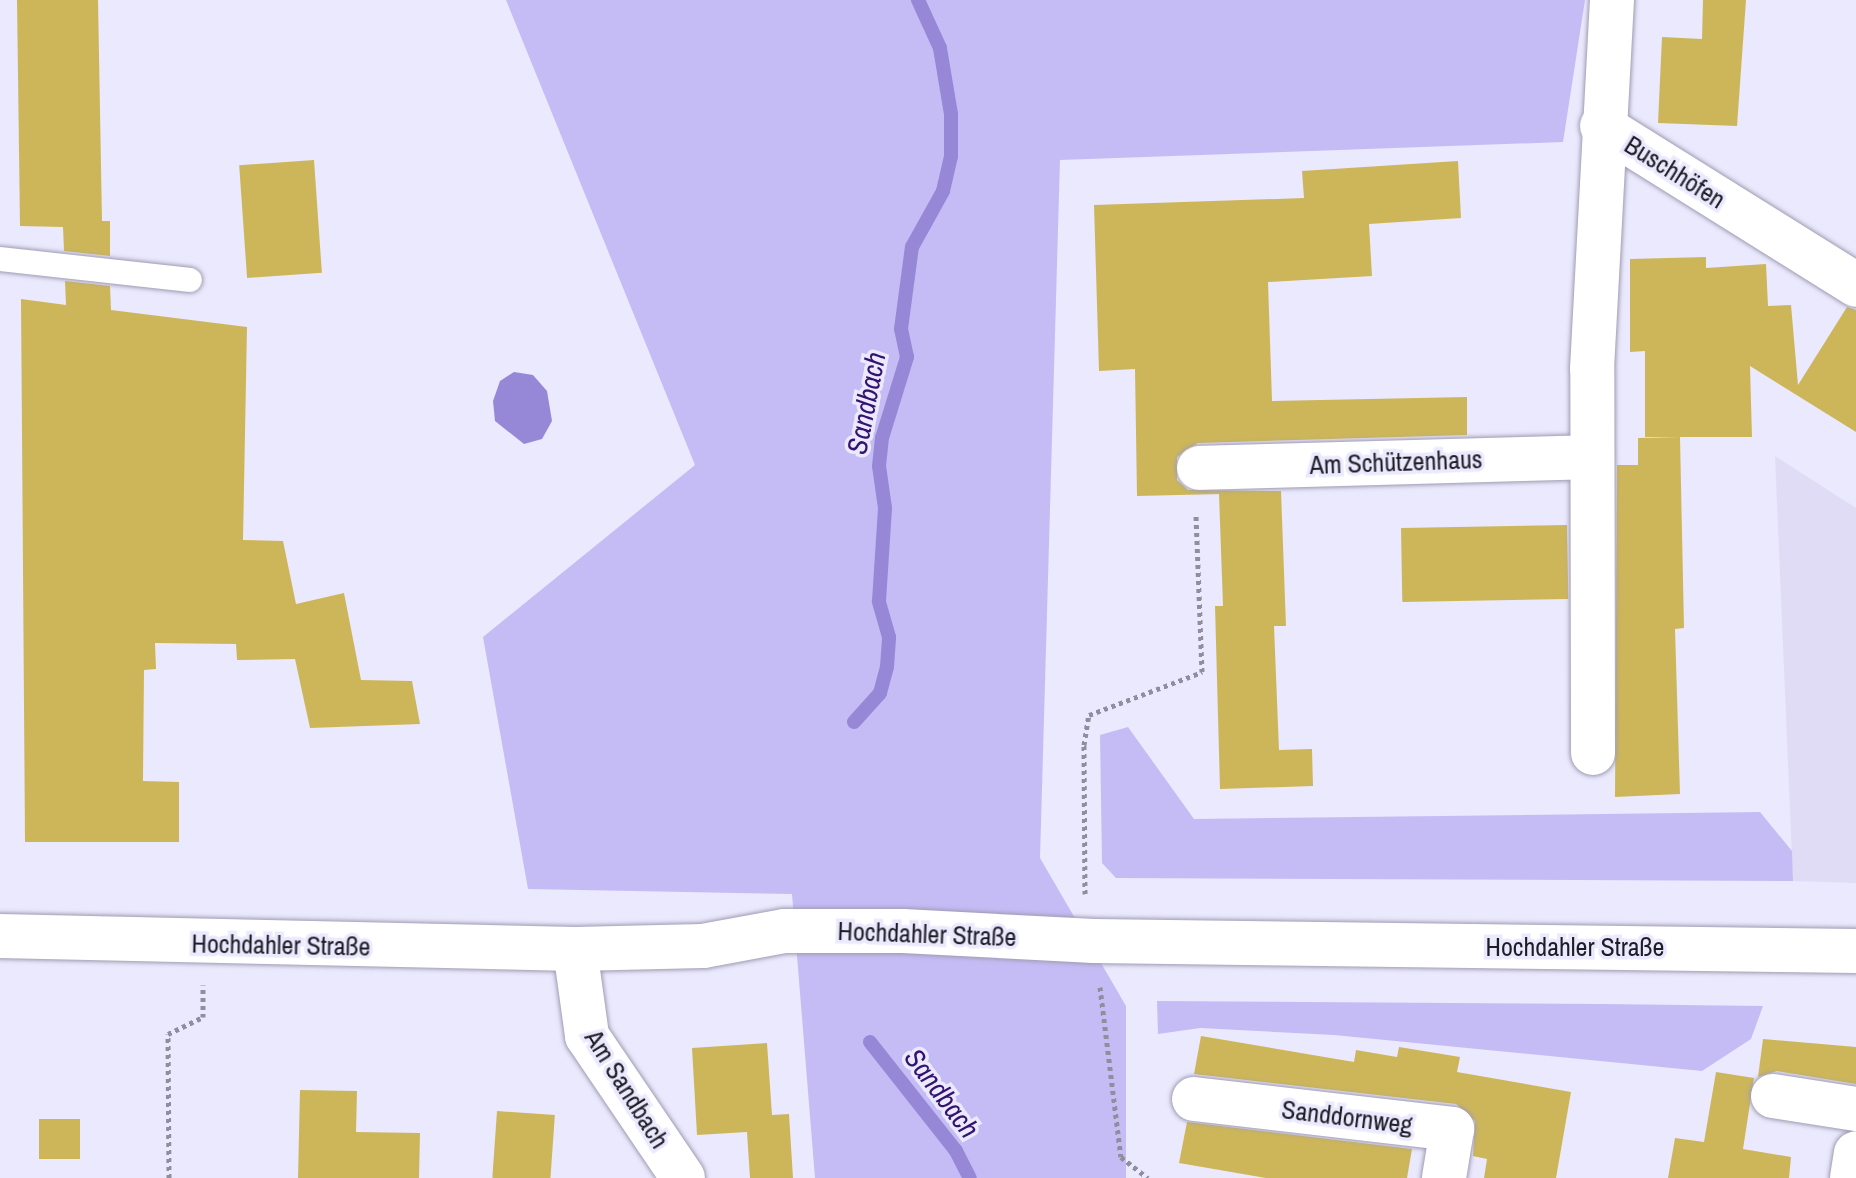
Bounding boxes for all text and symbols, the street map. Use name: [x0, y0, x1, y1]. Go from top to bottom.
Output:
street label: Buschhöfen: [1619, 129, 1731, 215]
water label: Sandbach: [840, 349, 892, 457]
street label: Am Schützenhaus: [1309, 443, 1483, 481]
street label: Hochdahler Straße: [837, 915, 1017, 953]
street label: Hochdahler Straße: [191, 928, 371, 962]
street label: Hochdahler Straße: [1486, 931, 1664, 963]
street label: Am Sandbach: [578, 1024, 676, 1154]
water label: Sandbach: [897, 1042, 987, 1144]
street label: Sanddornweg: [1280, 1093, 1414, 1141]

